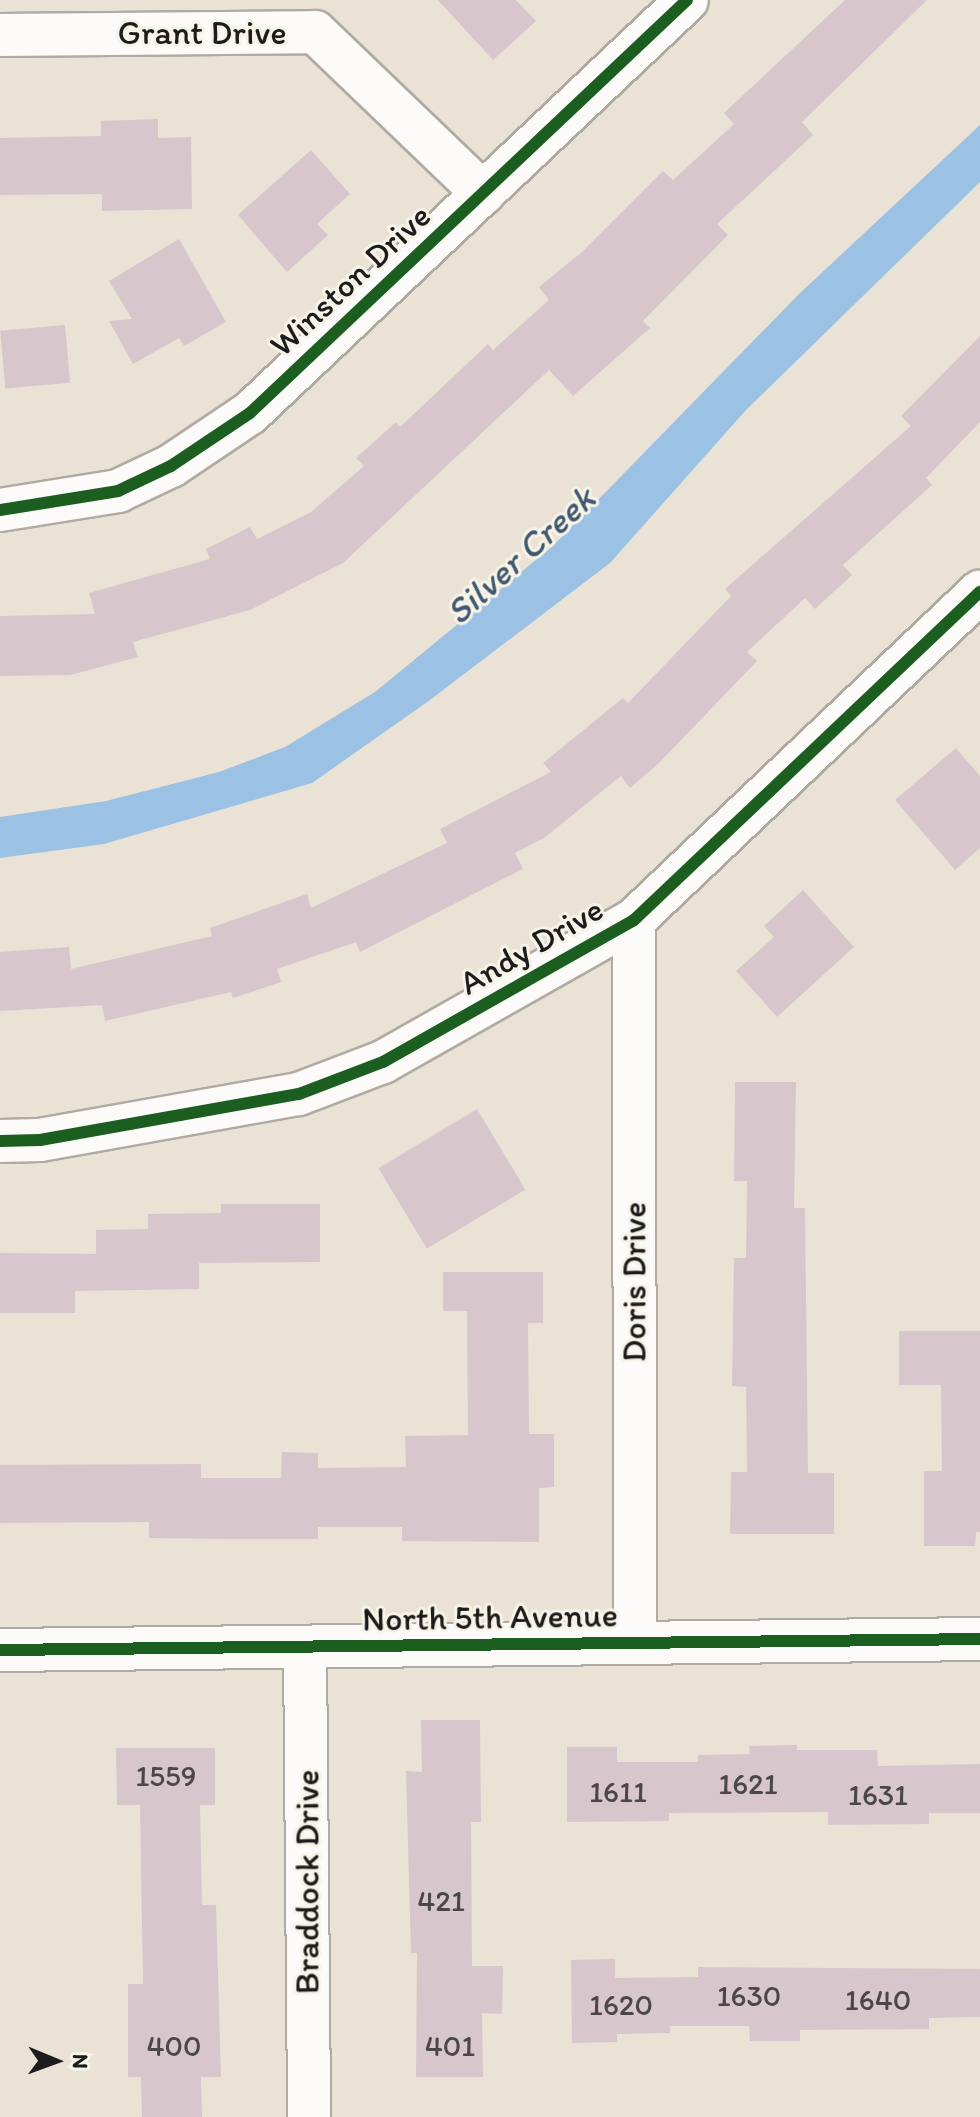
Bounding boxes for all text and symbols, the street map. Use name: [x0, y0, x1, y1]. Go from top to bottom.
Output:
street label: Grant Drive: [117, 13, 287, 53]
street label: Winston Drive: [261, 195, 439, 365]
water label: Silver Creek: [437, 477, 603, 633]
street label: Andy Drive: [452, 888, 610, 1004]
street label: Doris Drive: [614, 1201, 654, 1363]
street label: North 5th Avenue: [363, 1594, 617, 1640]
house number: 1559: [135, 1758, 197, 1794]
house number: 1621: [718, 1766, 778, 1802]
street label: Braddock Drive: [287, 1770, 327, 1994]
house number: 1611: [589, 1774, 647, 1810]
house number: 1631: [848, 1777, 908, 1813]
house number: 421: [417, 1883, 465, 1919]
house number: 1630: [717, 1978, 781, 2014]
house number: 1640: [845, 1982, 911, 2018]
house number: 1620: [589, 1987, 653, 2023]
north arrow: [16, 2021, 96, 2101]
house number: 400: [147, 2028, 201, 2064]
house number: 401: [425, 2028, 475, 2064]
text: N: [67, 2054, 94, 2069]

